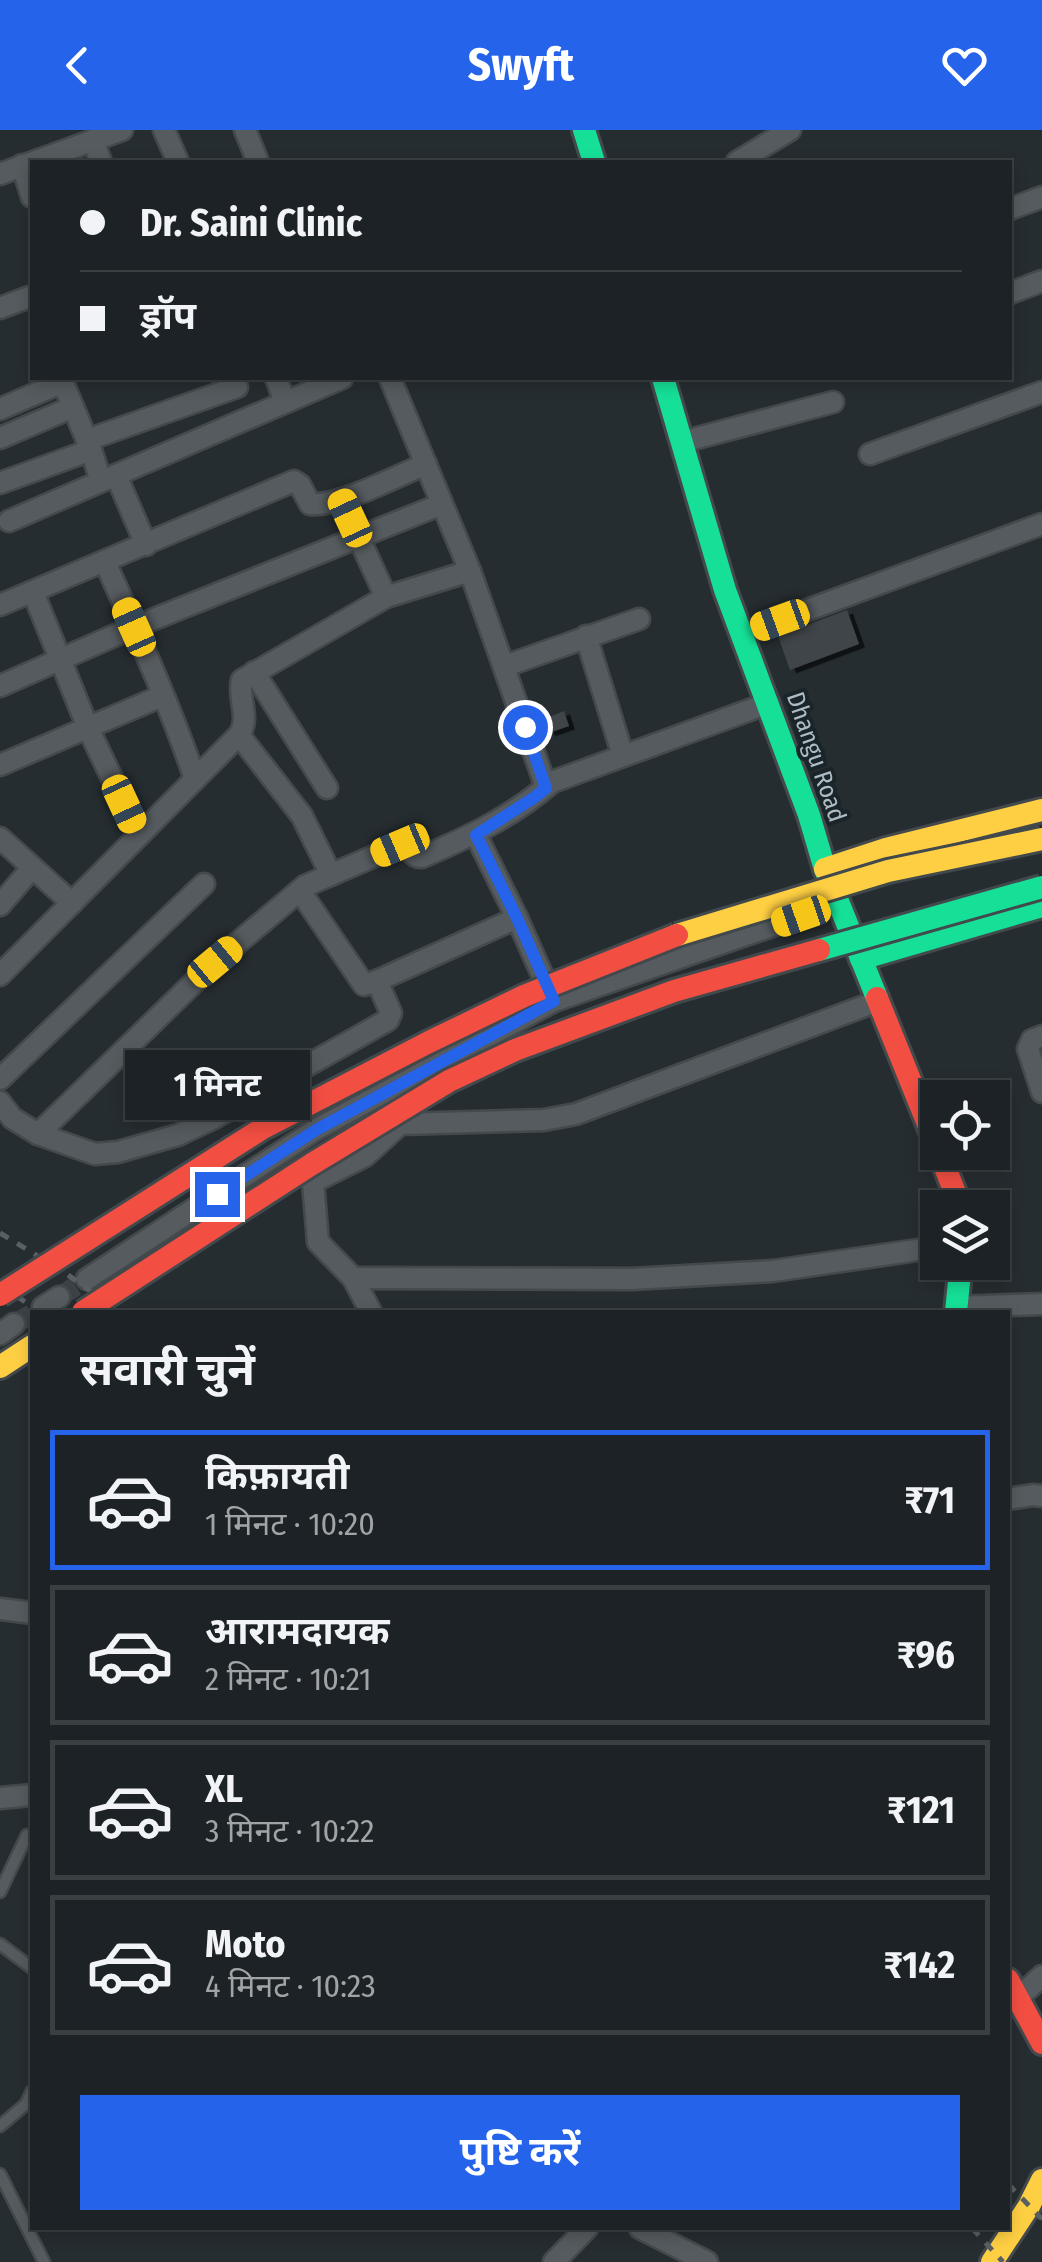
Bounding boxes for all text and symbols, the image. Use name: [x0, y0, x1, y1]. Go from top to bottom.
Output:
icon: back: [50, 38, 105, 93]
text: Swyft: [468, 38, 574, 92]
icon: heart: [937, 38, 992, 93]
text: Dr. Saini Clinic: [140, 200, 362, 246]
text: ड्रॉप: [140, 293, 196, 339]
car: [324, 484, 376, 552]
car: [108, 593, 160, 661]
car: [747, 596, 813, 644]
street label: Dhangu Road: [780, 688, 852, 826]
route start: [503, 705, 548, 750]
car: [98, 770, 150, 838]
car: [367, 819, 433, 871]
car: [768, 892, 834, 940]
car: [182, 931, 248, 993]
callout: 1 मिनट: [124, 1049, 310, 1119]
text: 1 मिनट: [174, 1066, 261, 1104]
map controls: [920, 1080, 1010, 1280]
button: locate: [920, 1080, 1010, 1170]
route end: [195, 1172, 240, 1217]
button: layers: [920, 1190, 1010, 1280]
text: सवारी चुनें: [80, 1343, 255, 1397]
text: किफ़ायती: [205, 1453, 349, 1499]
icon: car: [85, 1455, 175, 1545]
text: ₹71: [904, 1477, 955, 1523]
text: 1 मिनट · 10:20: [205, 1505, 375, 1543]
text: आरामदायक: [205, 1608, 389, 1654]
icon: car: [85, 1610, 175, 1700]
text: ₹96: [897, 1632, 955, 1678]
text: 2 मिनट · 10:21: [205, 1660, 372, 1698]
icon: car: [85, 1765, 175, 1855]
text: XL: [205, 1766, 243, 1812]
text: ₹121: [887, 1787, 955, 1833]
text: 3 मिनट · 10:22: [205, 1812, 374, 1850]
icon: car: [85, 1920, 175, 2010]
text: Moto: [205, 1921, 286, 1967]
text: ₹142: [884, 1942, 955, 1988]
text: 4 मिनट · 10:23: [205, 1967, 376, 2005]
button: पुष्टि करें: [80, 2095, 960, 2210]

